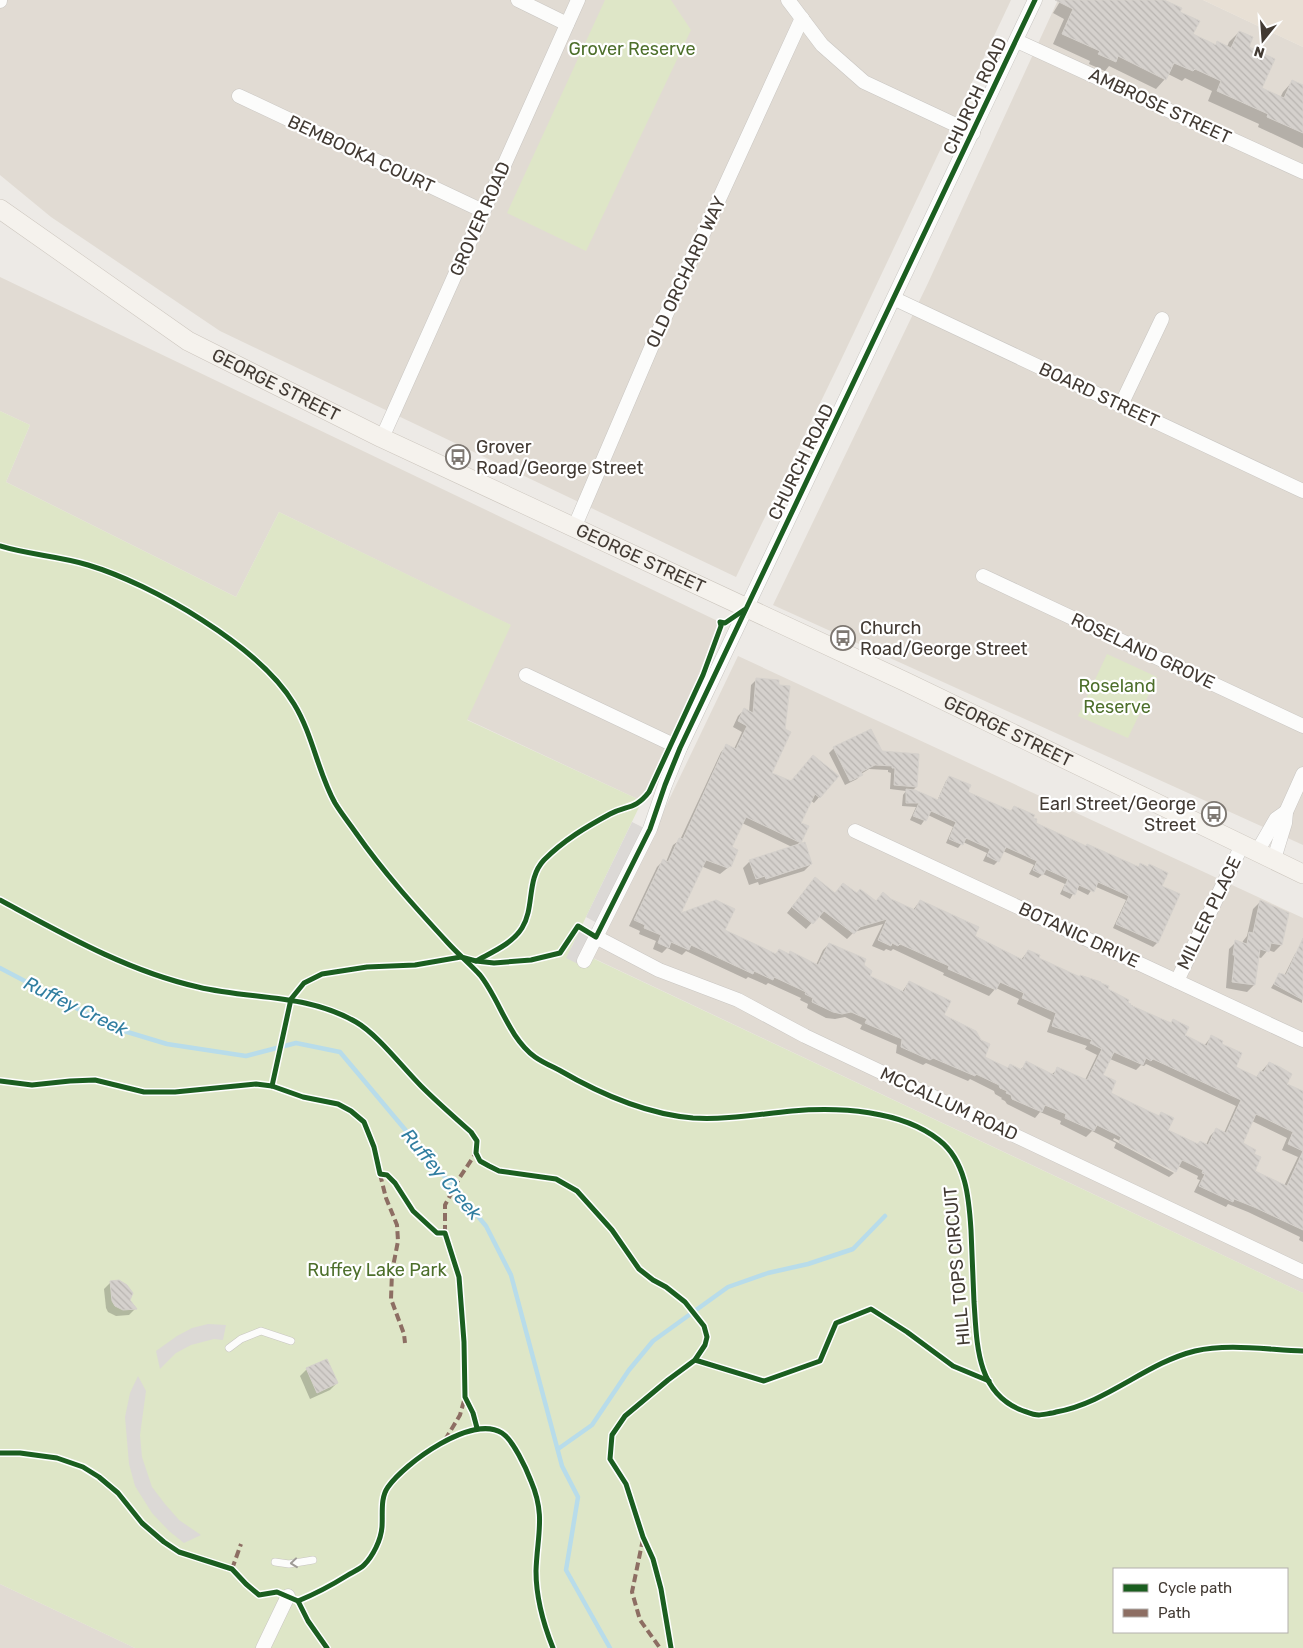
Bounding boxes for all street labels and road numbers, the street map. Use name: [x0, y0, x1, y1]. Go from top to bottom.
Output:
street label: CHURCH ROAD: [938, 34, 1012, 158]
street label: AMBROSE STREET: [1085, 63, 1235, 149]
street label: BEMBOOKA COURT: [284, 110, 438, 198]
street label: GROVER ROAD: [445, 158, 515, 280]
street label: OLD ORCHARD WAY: [641, 192, 731, 351]
street label: GEORGE STREET: [208, 344, 344, 426]
street label: BOARD STREET: [1035, 358, 1163, 432]
street label: CHURCH ROAD: [763, 400, 839, 524]
street label: GEORGE STREET: [573, 519, 709, 598]
street label: ROSELAND GROVE: [1068, 608, 1218, 694]
street label: GEORGE STREET: [940, 691, 1076, 772]
street label: MILLER PLACE: [1172, 853, 1246, 973]
street label: BOTANIC DRIVE: [1015, 897, 1143, 973]
street label: MCCALLUM ROAD: [877, 1062, 1021, 1146]
street label: HILL TOPS CIRCUIT: [939, 1186, 975, 1346]

